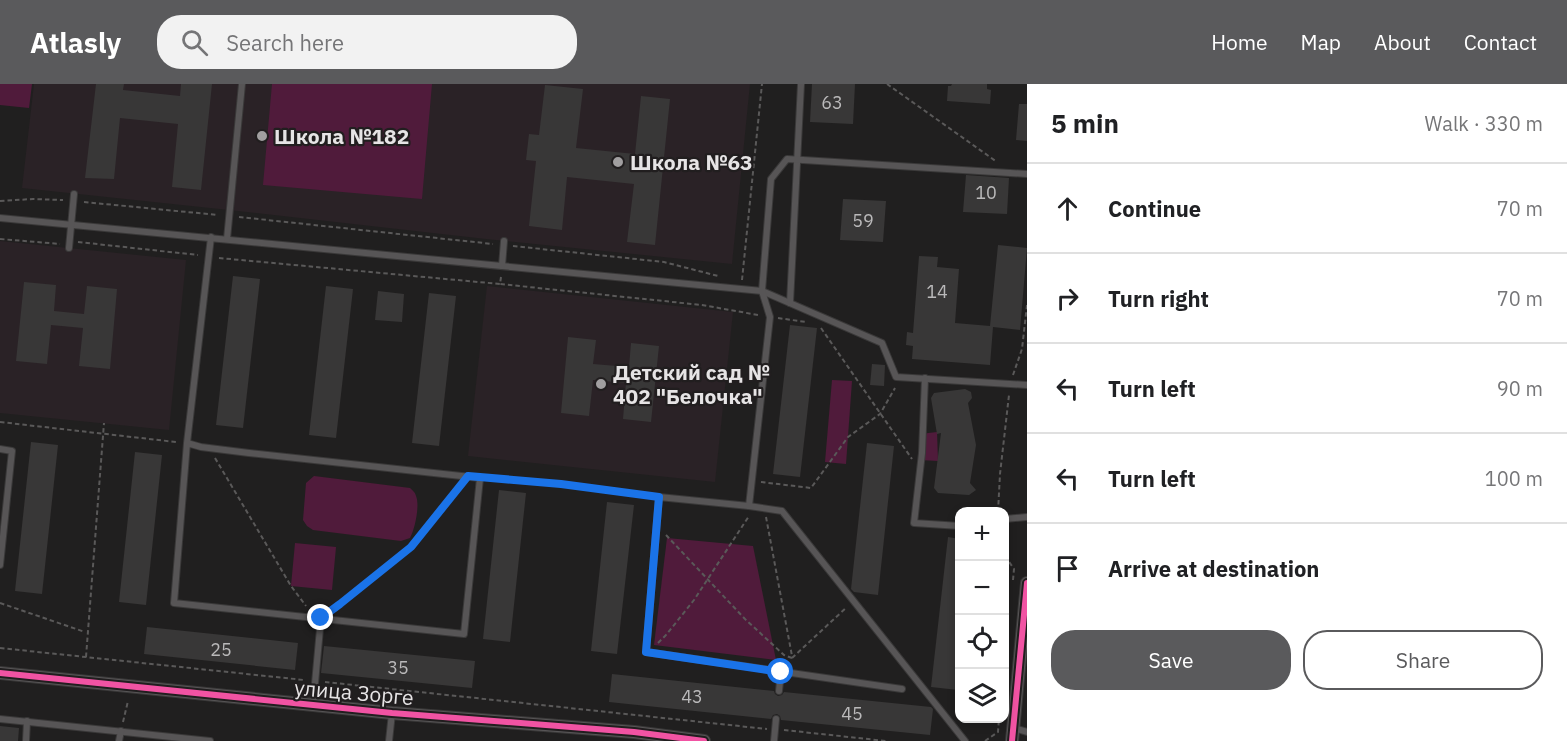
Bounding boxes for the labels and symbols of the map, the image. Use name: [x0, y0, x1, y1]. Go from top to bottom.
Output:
house number: 63: [821, 91, 843, 114]
place label: Школа №182: [274, 122, 409, 150]
marker: Школа №182: [255, 129, 269, 143]
place label: Школа №63: [630, 148, 753, 176]
marker: Школа №63: [611, 155, 625, 169]
house number: 10: [975, 181, 997, 204]
house number: 59: [852, 209, 874, 232]
house number: 14: [926, 280, 948, 303]
place label: Детский сад № 402 "Белочка": [613, 358, 770, 410]
marker: Детский сад № 402 "Белочка": [594, 377, 608, 391]
route end: [307, 604, 333, 630]
house number: 25: [210, 638, 232, 661]
house number: 35: [387, 656, 409, 679]
route start: [767, 658, 793, 684]
street label: улица Зорге: [293, 673, 415, 711]
house number: 43: [681, 685, 703, 708]
house number: 45: [841, 702, 863, 725]

